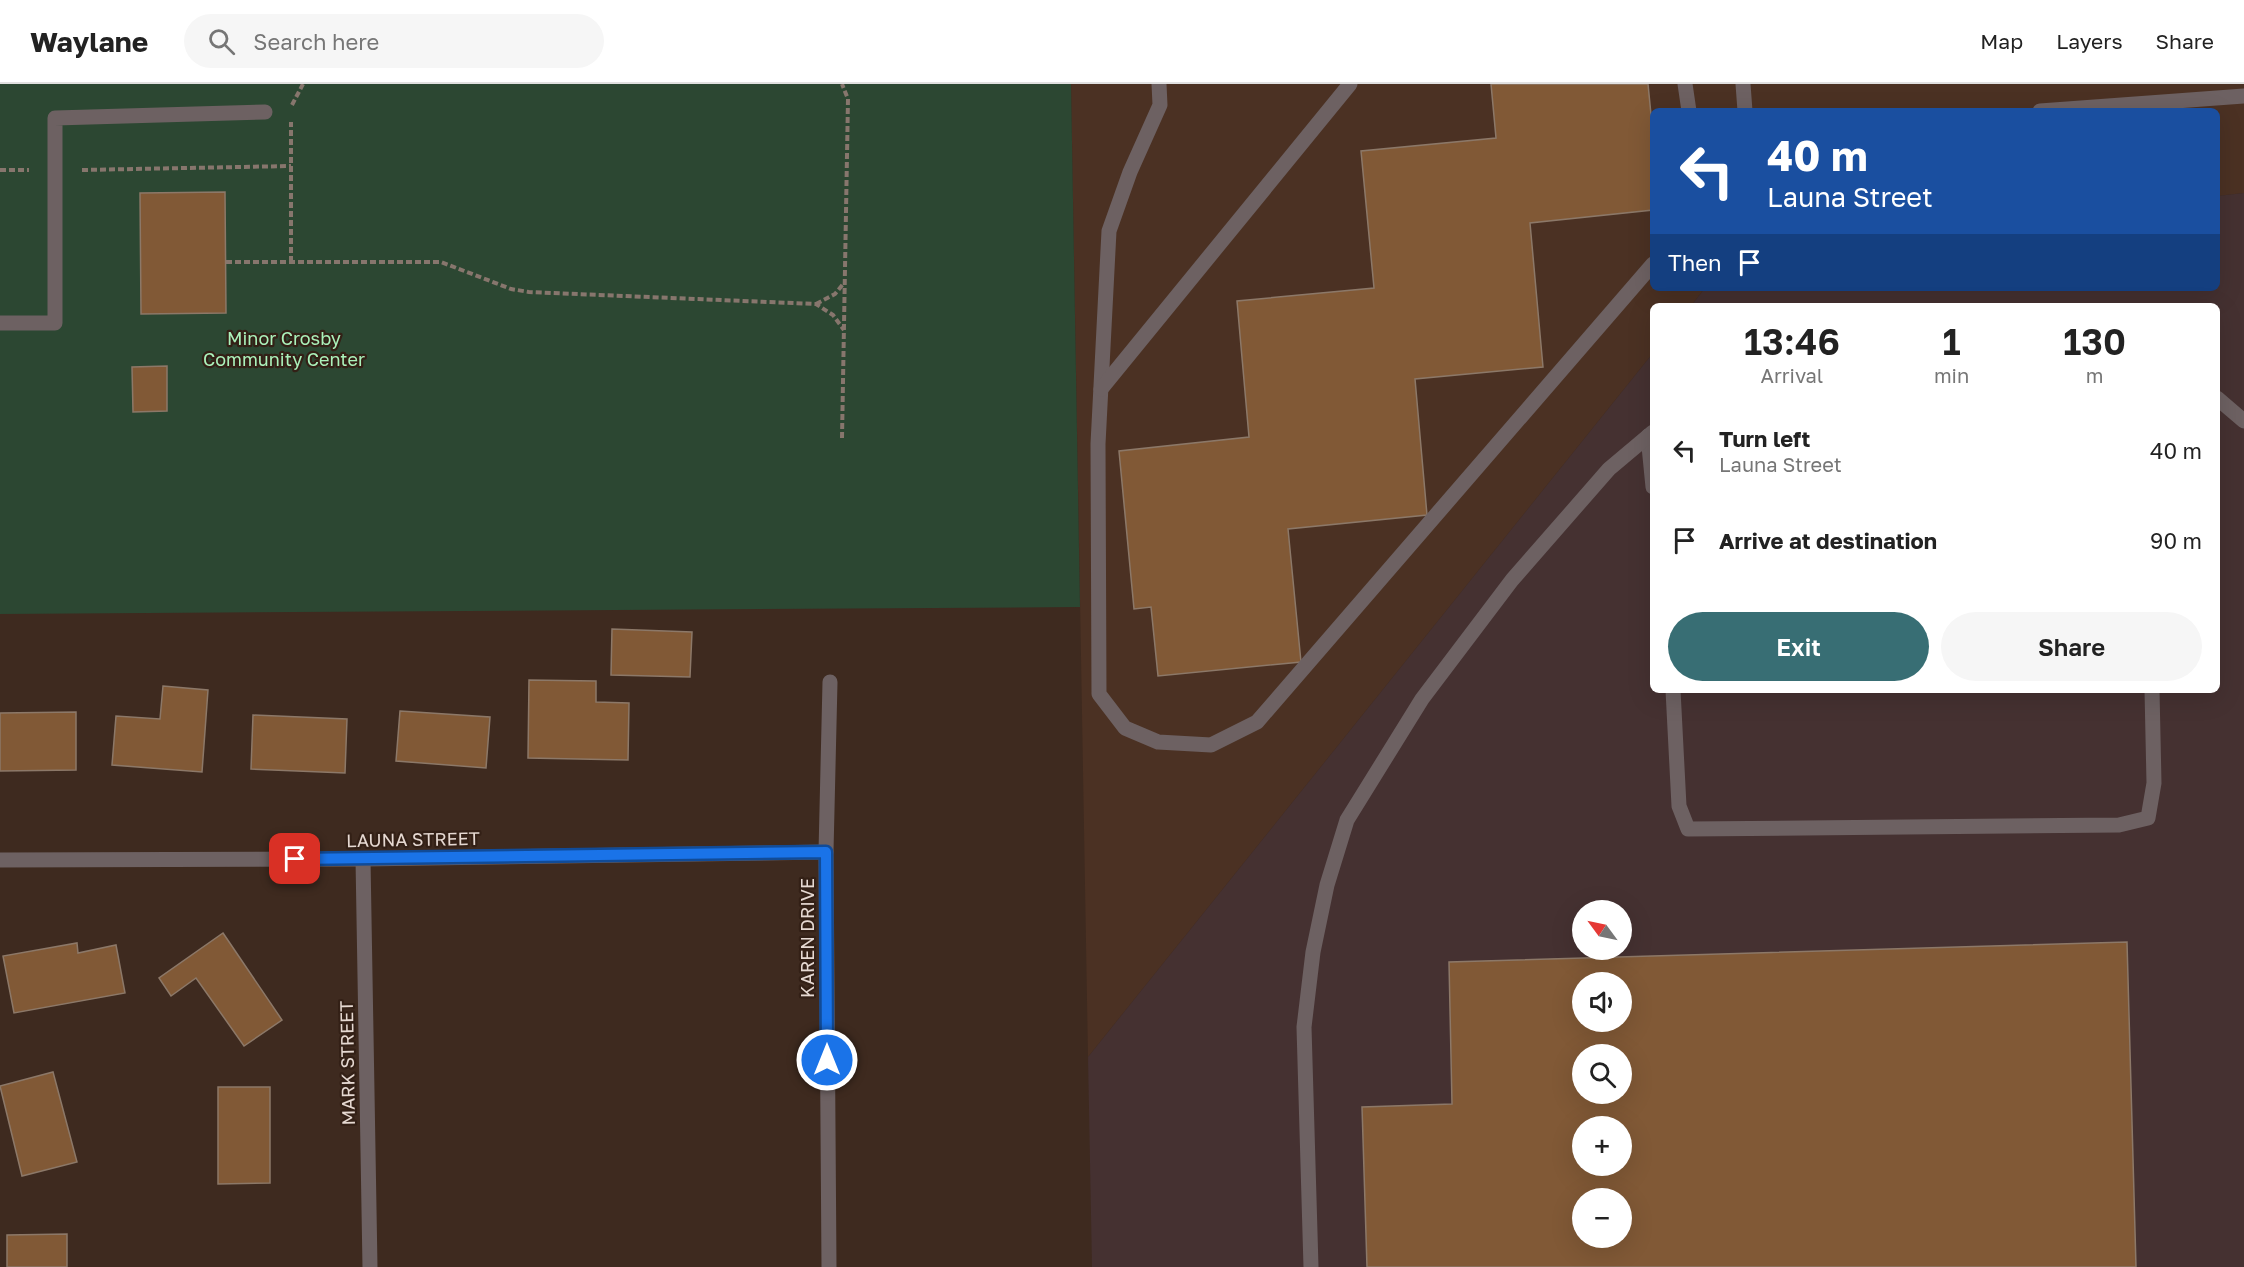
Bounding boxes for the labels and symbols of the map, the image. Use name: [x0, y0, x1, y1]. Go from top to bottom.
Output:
park label: Minor Crosby Community Center: [203, 327, 365, 370]
street label: LAUNA STREET: [346, 827, 480, 851]
pin: [269, 833, 320, 884]
street label: KAREN DRIVE: [796, 878, 818, 998]
north arrow: [1572, 900, 1632, 960]
street label: MARK STREET: [335, 1000, 359, 1126]
position arrow: [795, 1028, 859, 1092]

